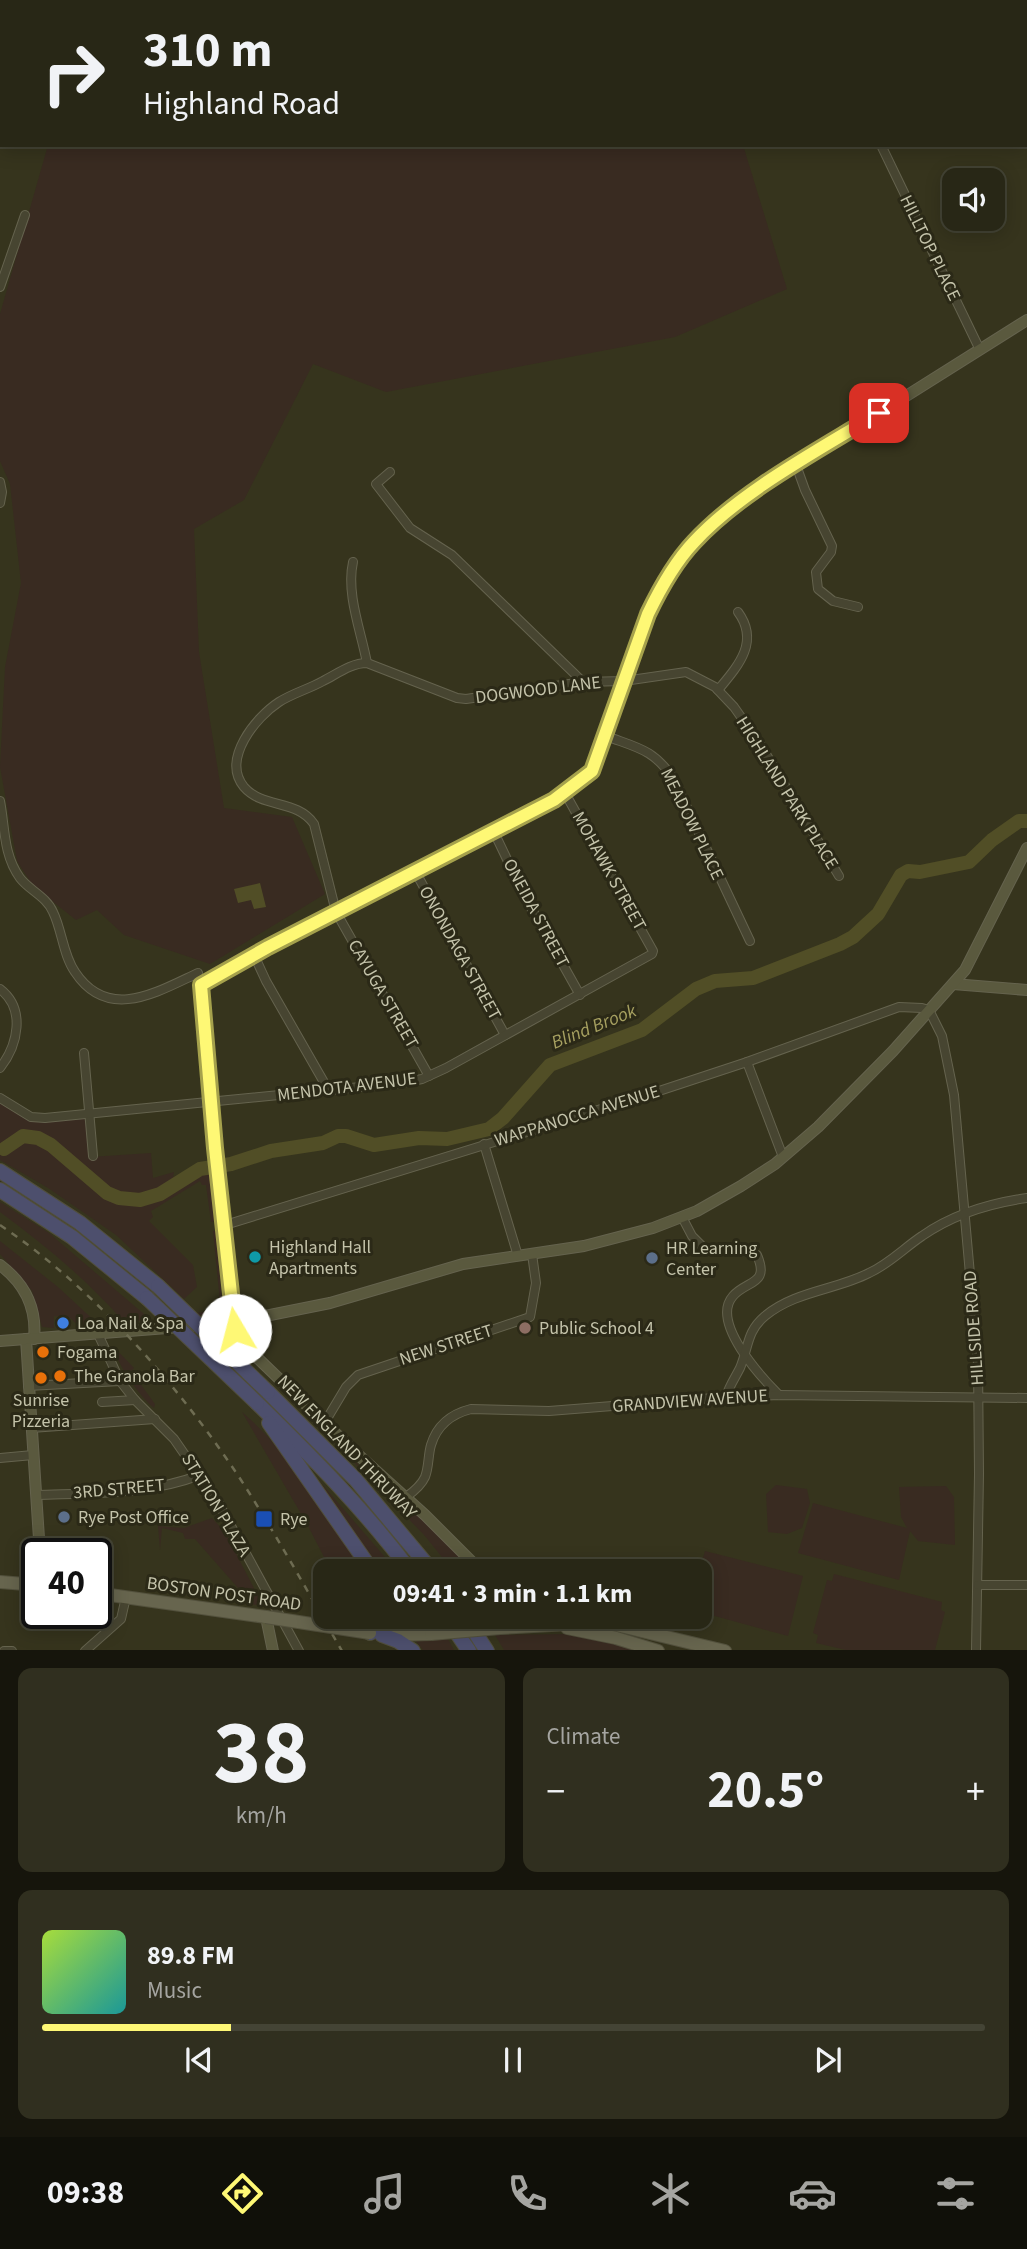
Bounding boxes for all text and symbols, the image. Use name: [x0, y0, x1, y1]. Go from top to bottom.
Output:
text: 310 m: [143, 16, 272, 86]
icon: right: [28, 28, 119, 119]
text: Highland Road: [143, 81, 340, 127]
map controls: [942, 168, 1005, 231]
button: sound: [942, 168, 1005, 231]
street label: HILLTOP PLACE: [894, 191, 966, 305]
pin: [849, 383, 909, 443]
icon: arrive: [860, 394, 898, 432]
street label: DOGWOOD LANE: [474, 670, 602, 710]
street label: HIGHLAND PARK PLACE: [730, 712, 844, 874]
street label: MEADOW PLACE: [654, 764, 730, 884]
street label: MOHAWK STREET: [566, 807, 652, 935]
street label: ONEIDA STREET: [497, 854, 575, 972]
street label: ONONDAGA STREET: [413, 881, 507, 1025]
street label: CAYUGA STREET: [342, 935, 424, 1053]
water label: Blind Brook: [547, 997, 642, 1056]
street label: MENDOTA AVENUE: [276, 1066, 418, 1108]
street label: WAPPANOCCA AVENUE: [491, 1079, 663, 1153]
place label: Highland Hall Apartments: [269, 1235, 371, 1281]
place label: HR Learning Center: [666, 1236, 757, 1282]
marker: Highland Hall Apartments: [247, 1249, 263, 1265]
marker: HR Learning Center: [644, 1250, 660, 1266]
street label: HILLSIDE ROAD: [958, 1270, 990, 1386]
position arrow: [198, 1293, 272, 1367]
place label: Loa Nail & Spa: [77, 1311, 184, 1336]
marker: Loa Nail & Spa: [55, 1315, 71, 1331]
place label: Public School 4: [539, 1316, 654, 1341]
street label: NEW STREET: [396, 1318, 496, 1372]
marker: Public School 4: [517, 1320, 533, 1336]
place label: Fogama: [57, 1340, 117, 1365]
marker: Fogama: [35, 1344, 51, 1360]
place label: The Granola Bar: [74, 1364, 195, 1389]
marker: The Granola Bar: [52, 1368, 68, 1384]
street label: NEW ENGLAND THRUWAY: [272, 1369, 423, 1525]
marker: Sunrise Pizzeria: [33, 1370, 49, 1386]
street label: GRANDVIEW AVENUE: [611, 1383, 769, 1419]
place label: Sunrise Pizzeria: [12, 1388, 70, 1434]
street label: STATION PLAZA: [175, 1449, 257, 1562]
street label: 3RD STREET: [72, 1473, 166, 1505]
place label: Rye Post Office: [78, 1505, 189, 1530]
place label: Rye: [280, 1507, 308, 1532]
marker: Rye Post Office: [56, 1509, 72, 1525]
marker: Rye: [254, 1509, 274, 1529]
speed limit sign: 40: [21, 1538, 112, 1629]
street label: BOSTON POST ROAD: [145, 1571, 303, 1617]
text: 09:41 · 3 min · 1.1 km: [393, 1575, 632, 1612]
text: 38: [213, 1689, 309, 1818]
text: Climate: [547, 1720, 620, 1753]
text: 20.5°: [707, 1754, 824, 1828]
text: −: [547, 1765, 565, 1819]
text: +: [966, 1765, 985, 1819]
text: km/h: [236, 1799, 287, 1832]
text: 89.8 FM: [147, 1937, 235, 1974]
text: Music: [147, 1974, 202, 2007]
icon: previous: [180, 2041, 218, 2079]
icon: pause: [494, 2041, 532, 2079]
icon: next: [809, 2041, 847, 2079]
icon: directions: [218, 2169, 267, 2218]
icon: music: [360, 2169, 409, 2218]
icon: phone: [503, 2169, 552, 2218]
icon: climate: [646, 2169, 695, 2218]
icon: car: [788, 2169, 837, 2218]
icon: filters: [931, 2169, 980, 2218]
text: 09:38: [47, 2170, 124, 2216]

